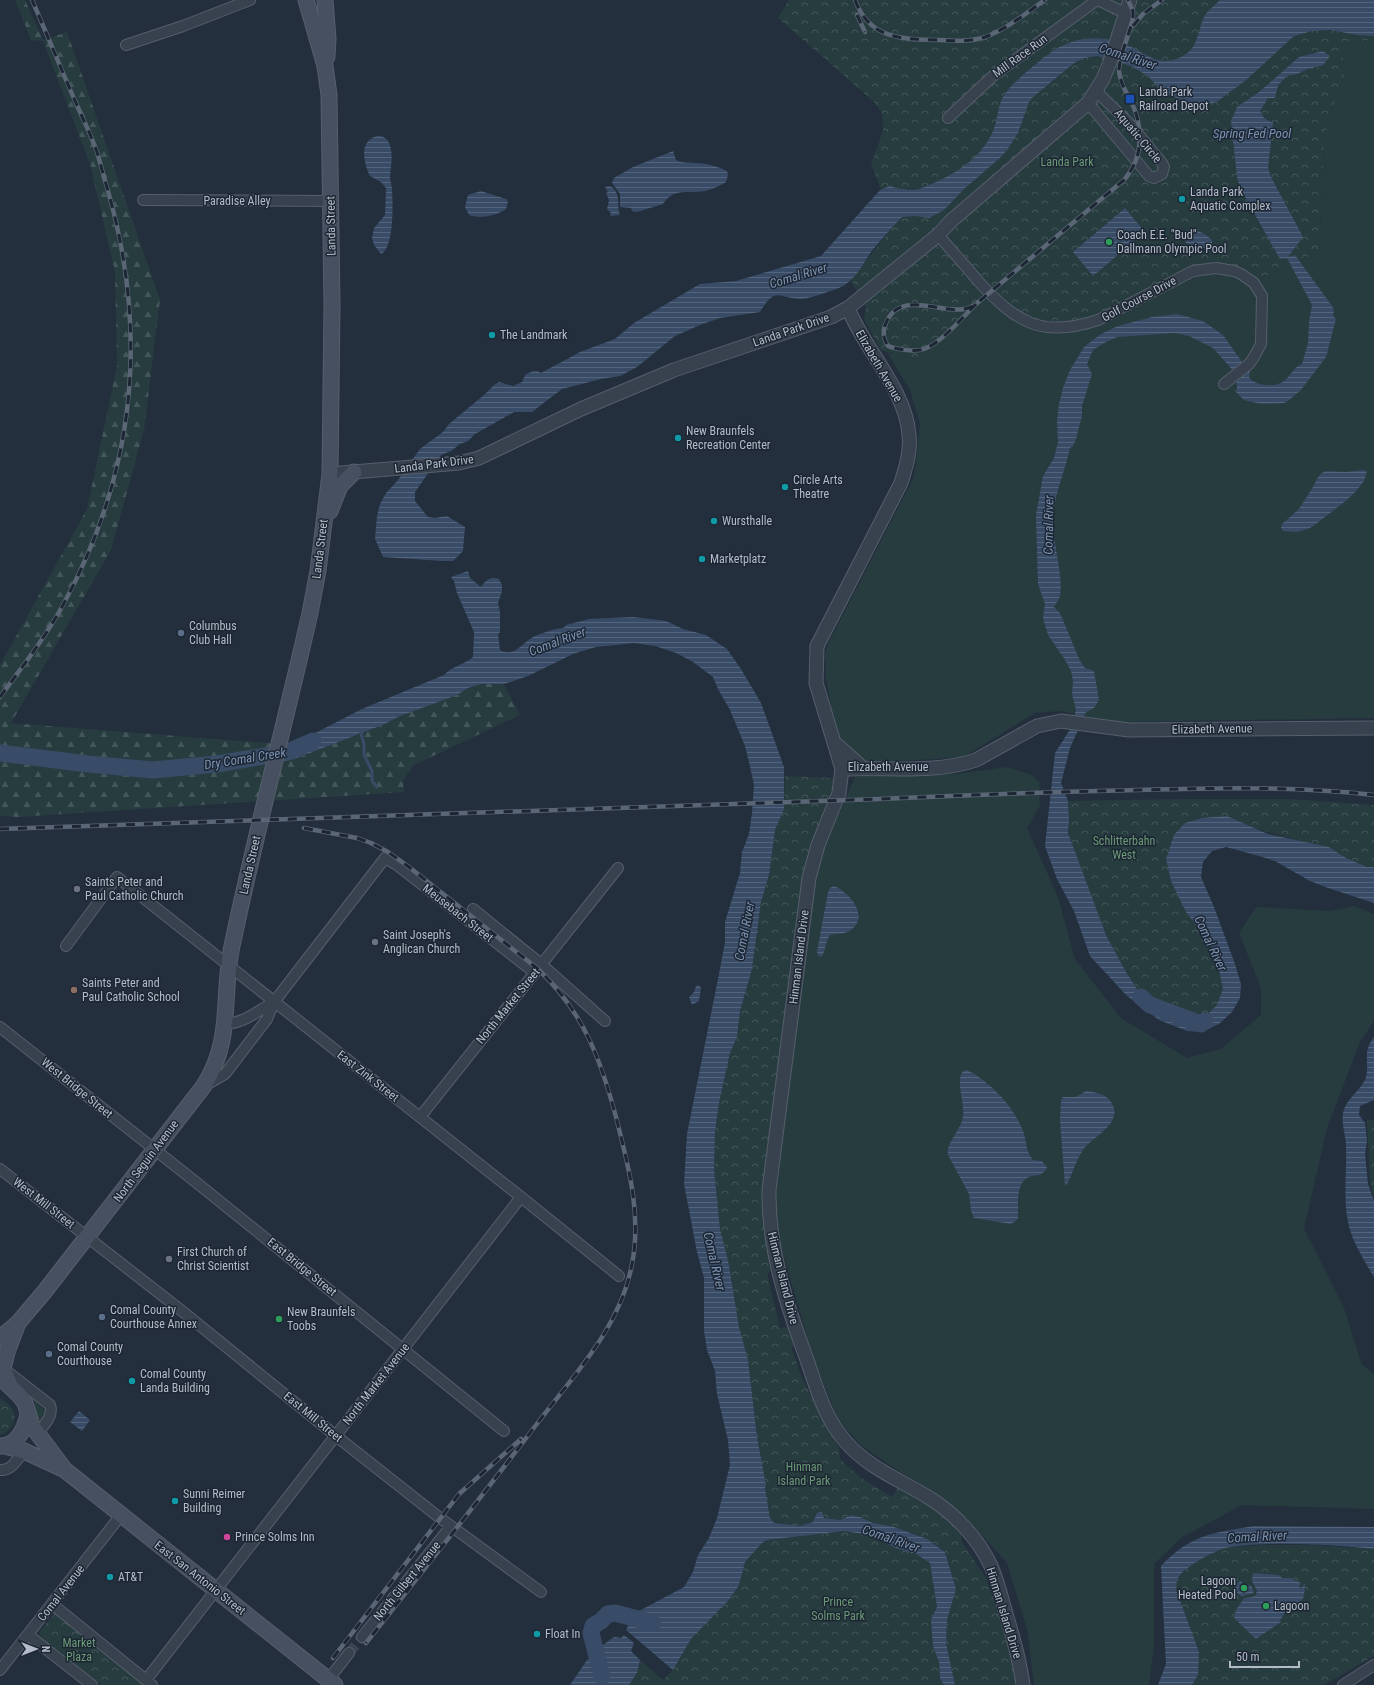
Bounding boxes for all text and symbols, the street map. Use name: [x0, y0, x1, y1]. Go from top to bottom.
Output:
street label: Mill Race Run: [990, 31, 1050, 81]
water label: Comal River: [1097, 40, 1160, 73]
place label: Landa Park Railroad Depot: [1139, 85, 1209, 113]
marker: Landa Park Railroad Depot: [1124, 93, 1136, 105]
street label: Aquatic Circle: [1111, 106, 1165, 166]
water label: Spring Fed Pool: [1213, 126, 1292, 141]
park label: Landa Park: [1040, 155, 1094, 169]
place label: Landa Park Aquatic Complex: [1190, 185, 1271, 213]
street label: Paradise Alley: [203, 194, 271, 208]
marker: Landa Park Aquatic Complex: [1177, 194, 1187, 204]
street label: Landa Street: [323, 196, 339, 256]
place label: Coach E.E. "Bud" Dallmann Olympic Pool: [1117, 228, 1227, 256]
marker: Coach E.E. "Bud" Dallmann Olympic Pool: [1104, 237, 1114, 247]
water label: Comal River: [767, 259, 830, 291]
street label: Golf Course Drive: [1099, 273, 1179, 325]
street label: Landa Park Drive: [751, 310, 831, 350]
place label: The Landmark: [500, 328, 568, 342]
street label: Elizabeth Avenue: [853, 328, 905, 405]
marker: The Landmark: [487, 330, 497, 340]
place label: New Braunfels Recreation Center: [686, 424, 771, 452]
marker: New Braunfels Recreation Center: [673, 433, 683, 443]
street label: Landa Park Drive: [394, 452, 475, 476]
place label: Circle Arts Theatre: [793, 473, 843, 501]
marker: Circle Arts Theatre: [780, 482, 790, 492]
water label: Comal River: [1040, 494, 1057, 555]
place label: Wursthalle: [722, 514, 773, 528]
marker: Wursthalle: [709, 516, 719, 526]
street label: Landa Street: [309, 518, 331, 580]
place label: Marketplatz: [710, 552, 766, 566]
marker: Marketplatz: [697, 554, 707, 564]
place label: Columbus Club Hall: [189, 619, 237, 647]
water label: Comal River: [527, 623, 589, 659]
marker: Columbus Club Hall: [176, 628, 186, 638]
street label: Elizabeth Avenue: [1172, 721, 1253, 737]
water label: Dry Comal Creek: [203, 745, 287, 772]
street label: Elizabeth Avenue: [848, 760, 929, 774]
street label: Landa Street: [236, 834, 264, 896]
park label: Schlitterbahn West: [1093, 834, 1156, 862]
place label: Saints Peter and Paul Catholic Church: [85, 875, 184, 903]
street label: Meusebach Street: [420, 881, 496, 945]
marker: Saints Peter and Paul Catholic Church: [72, 884, 82, 894]
water label: Comal River: [731, 899, 758, 962]
street label: Hinman Island Drive: [786, 909, 812, 1005]
water label: Comal River: [1191, 913, 1230, 974]
place label: Saint Joseph's Anglican Church: [383, 928, 461, 956]
marker: Saint Joseph's Anglican Church: [370, 937, 380, 947]
street label: North Market Street: [473, 965, 543, 1047]
place label: Saints Peter and Paul Catholic School: [82, 976, 180, 1004]
marker: Saints Peter and Paul Catholic School: [69, 985, 79, 995]
street label: East Zink Street: [334, 1048, 402, 1105]
street label: West Bridge Street: [39, 1055, 116, 1121]
street label: North Seguin Avenue: [111, 1117, 182, 1205]
street label: West Mill Street: [10, 1175, 78, 1232]
water label: Comal River: [701, 1230, 729, 1293]
street label: Hinman Island Drive: [765, 1230, 801, 1326]
street label: East Bridge Street: [265, 1235, 340, 1299]
place label: First Church of Christ Scientist: [177, 1245, 250, 1273]
marker: First Church of Christ Scientist: [164, 1254, 174, 1264]
place label: Comal County Courthouse Annex: [110, 1303, 197, 1331]
place label: New Braunfels Toobs: [287, 1305, 355, 1333]
marker: Comal County Courthouse Annex: [97, 1312, 107, 1322]
marker: New Braunfels Toobs: [274, 1314, 284, 1324]
place label: Comal County Courthouse: [57, 1340, 123, 1368]
street label: North Market Avenue: [340, 1340, 412, 1428]
marker: Comal County Courthouse: [44, 1349, 54, 1359]
place label: Comal County Landa Building: [140, 1367, 210, 1395]
marker: Comal County Landa Building: [127, 1376, 137, 1386]
street label: East Mill Street: [281, 1389, 346, 1445]
park label: Hinman Island Park: [778, 1460, 831, 1488]
place label: Sunni Reimer Building: [183, 1487, 246, 1515]
marker: Sunni Reimer Building: [170, 1496, 180, 1506]
water label: Comal River: [860, 1522, 923, 1556]
water label: Comal River: [1227, 1527, 1288, 1546]
place label: Prince Solms Inn: [235, 1530, 315, 1544]
marker: Prince Solms Inn: [222, 1532, 232, 1542]
street label: East San Antonio Street: [152, 1538, 249, 1618]
street label: North Gilbert Avenue: [371, 1538, 444, 1624]
street label: Comal Avenue: [35, 1562, 88, 1624]
street label: Hinman Island Drive: [983, 1566, 1025, 1661]
place label: AT&T: [118, 1570, 143, 1584]
marker: AT&T: [105, 1572, 115, 1582]
place label: Lagoon Heated Pool: [1178, 1574, 1236, 1602]
marker: Lagoon Heated Pool: [1239, 1583, 1249, 1593]
park label: Prince Solms Park: [811, 1595, 865, 1623]
place label: Lagoon: [1274, 1599, 1309, 1613]
marker: Lagoon: [1261, 1601, 1271, 1611]
place label: Float In: [545, 1627, 581, 1641]
north arrow: [16, 1629, 56, 1669]
marker: Float In: [532, 1629, 542, 1639]
park label: Market Plaza: [63, 1636, 96, 1664]
scale bar: [1230, 1643, 1299, 1669]
text: N: [39, 1646, 52, 1653]
text: 50 m: [1236, 1650, 1260, 1664]

